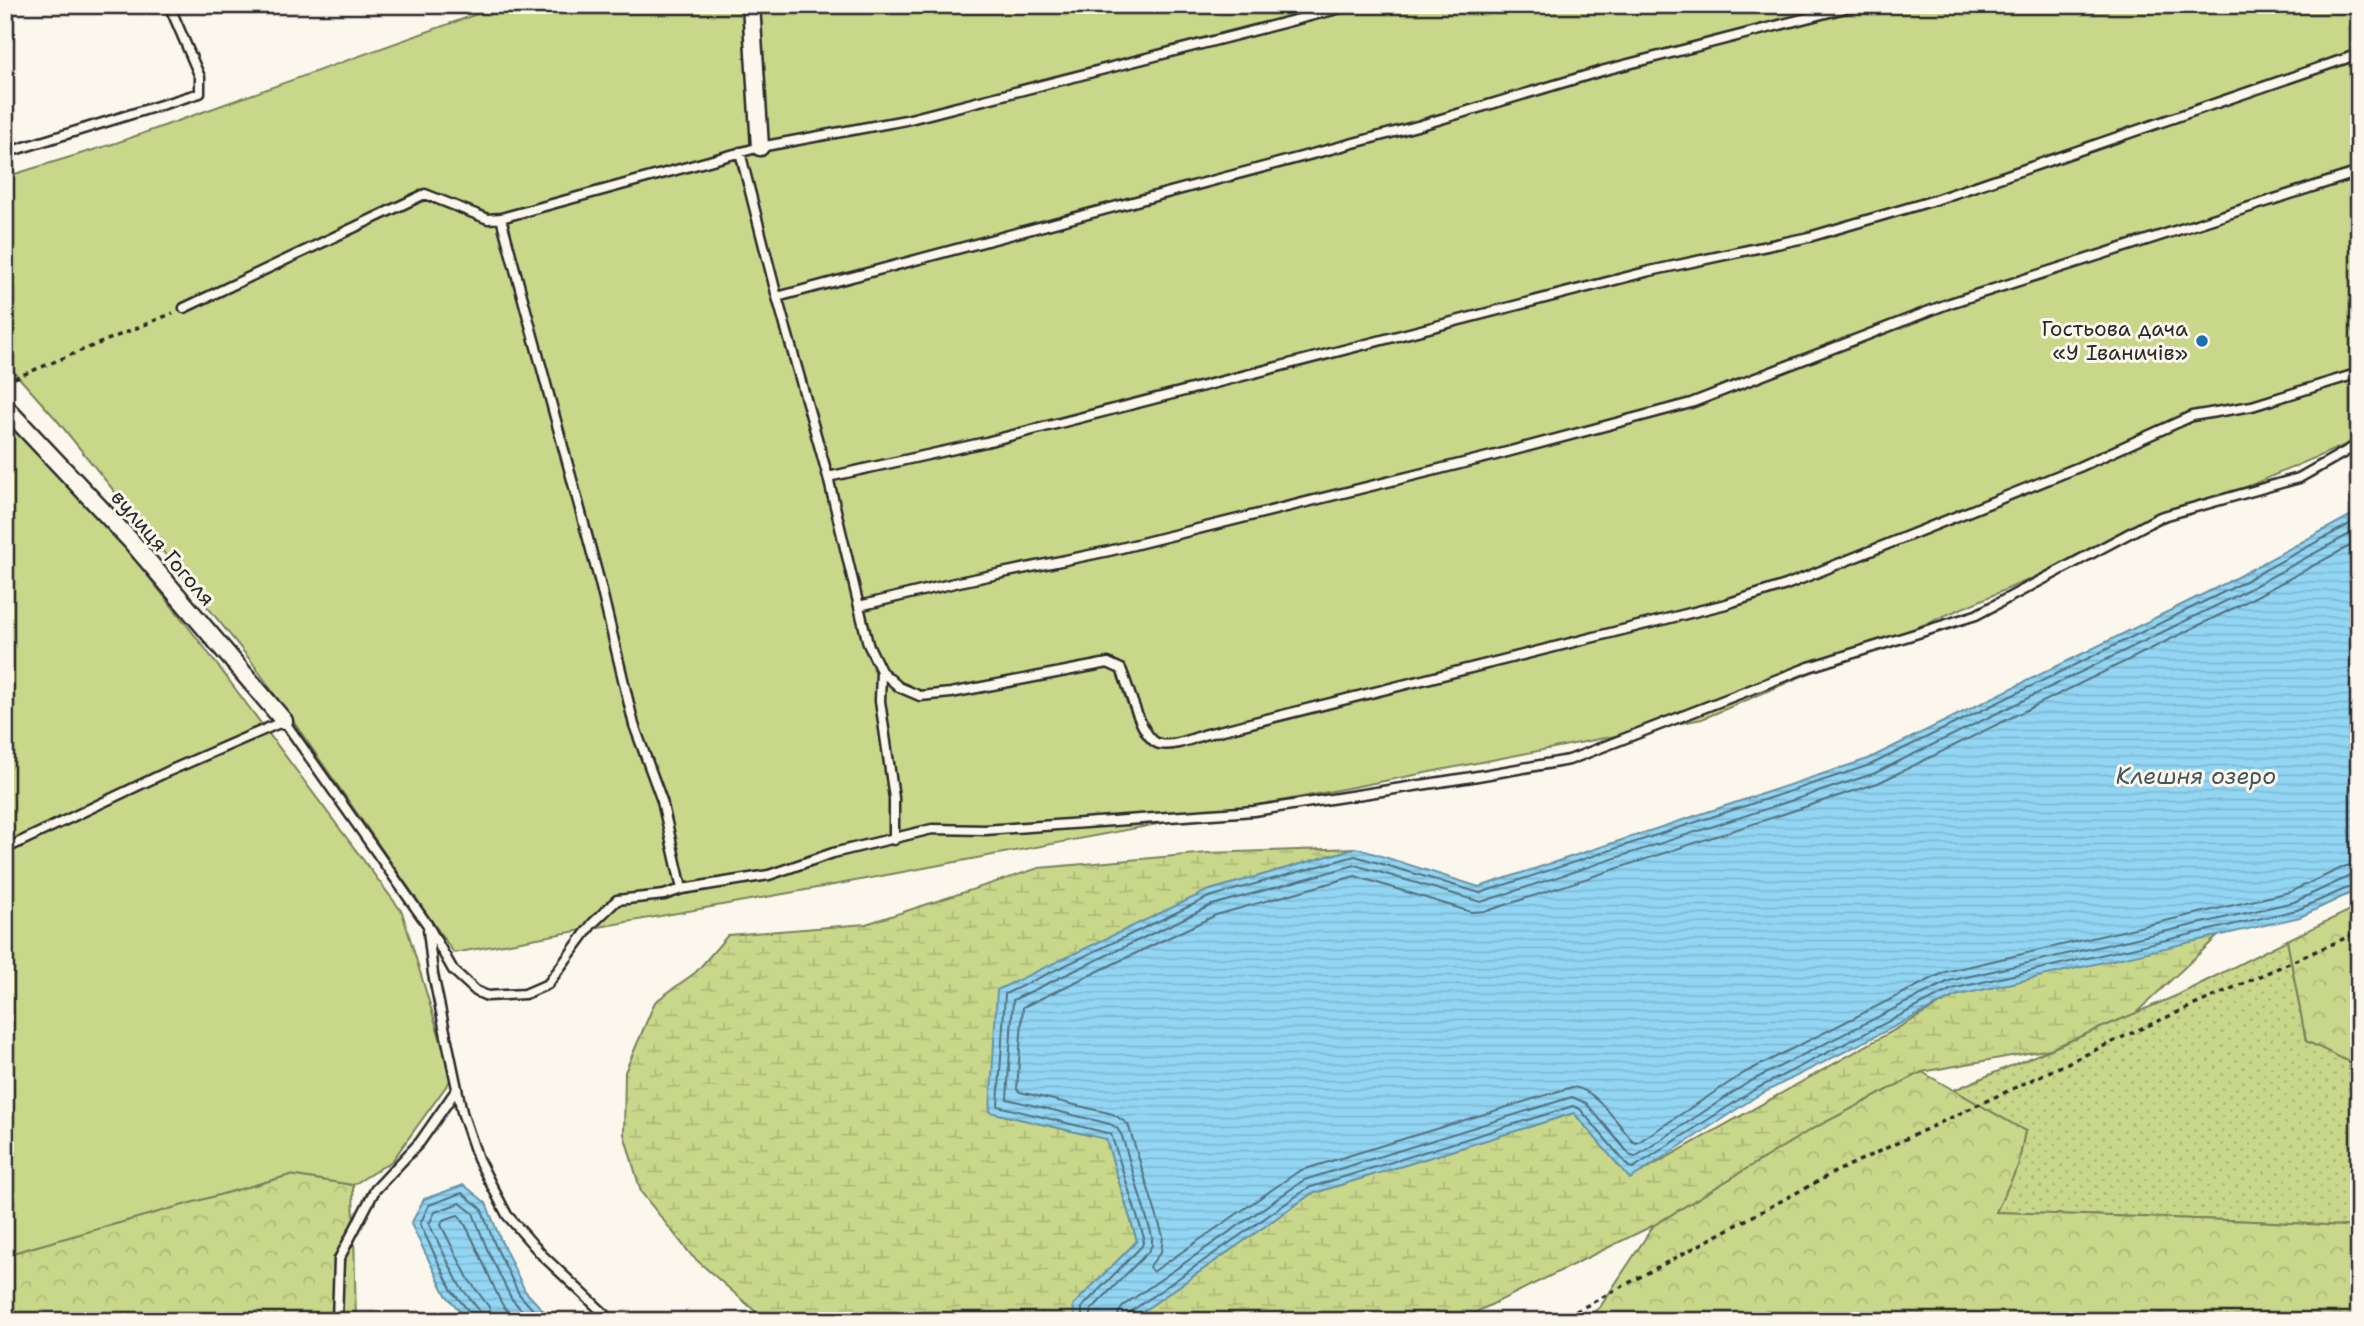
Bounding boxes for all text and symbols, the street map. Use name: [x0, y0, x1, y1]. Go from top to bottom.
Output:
place label: Гостьова дача «У Іваничів»: [2042, 315, 2188, 367]
marker: Гостьова дача «У Іваничів»: [2194, 333, 2210, 349]
street label: вулиця Гоголя: [105, 484, 221, 612]
water label: Клешня озеро: [2116, 761, 2276, 791]

